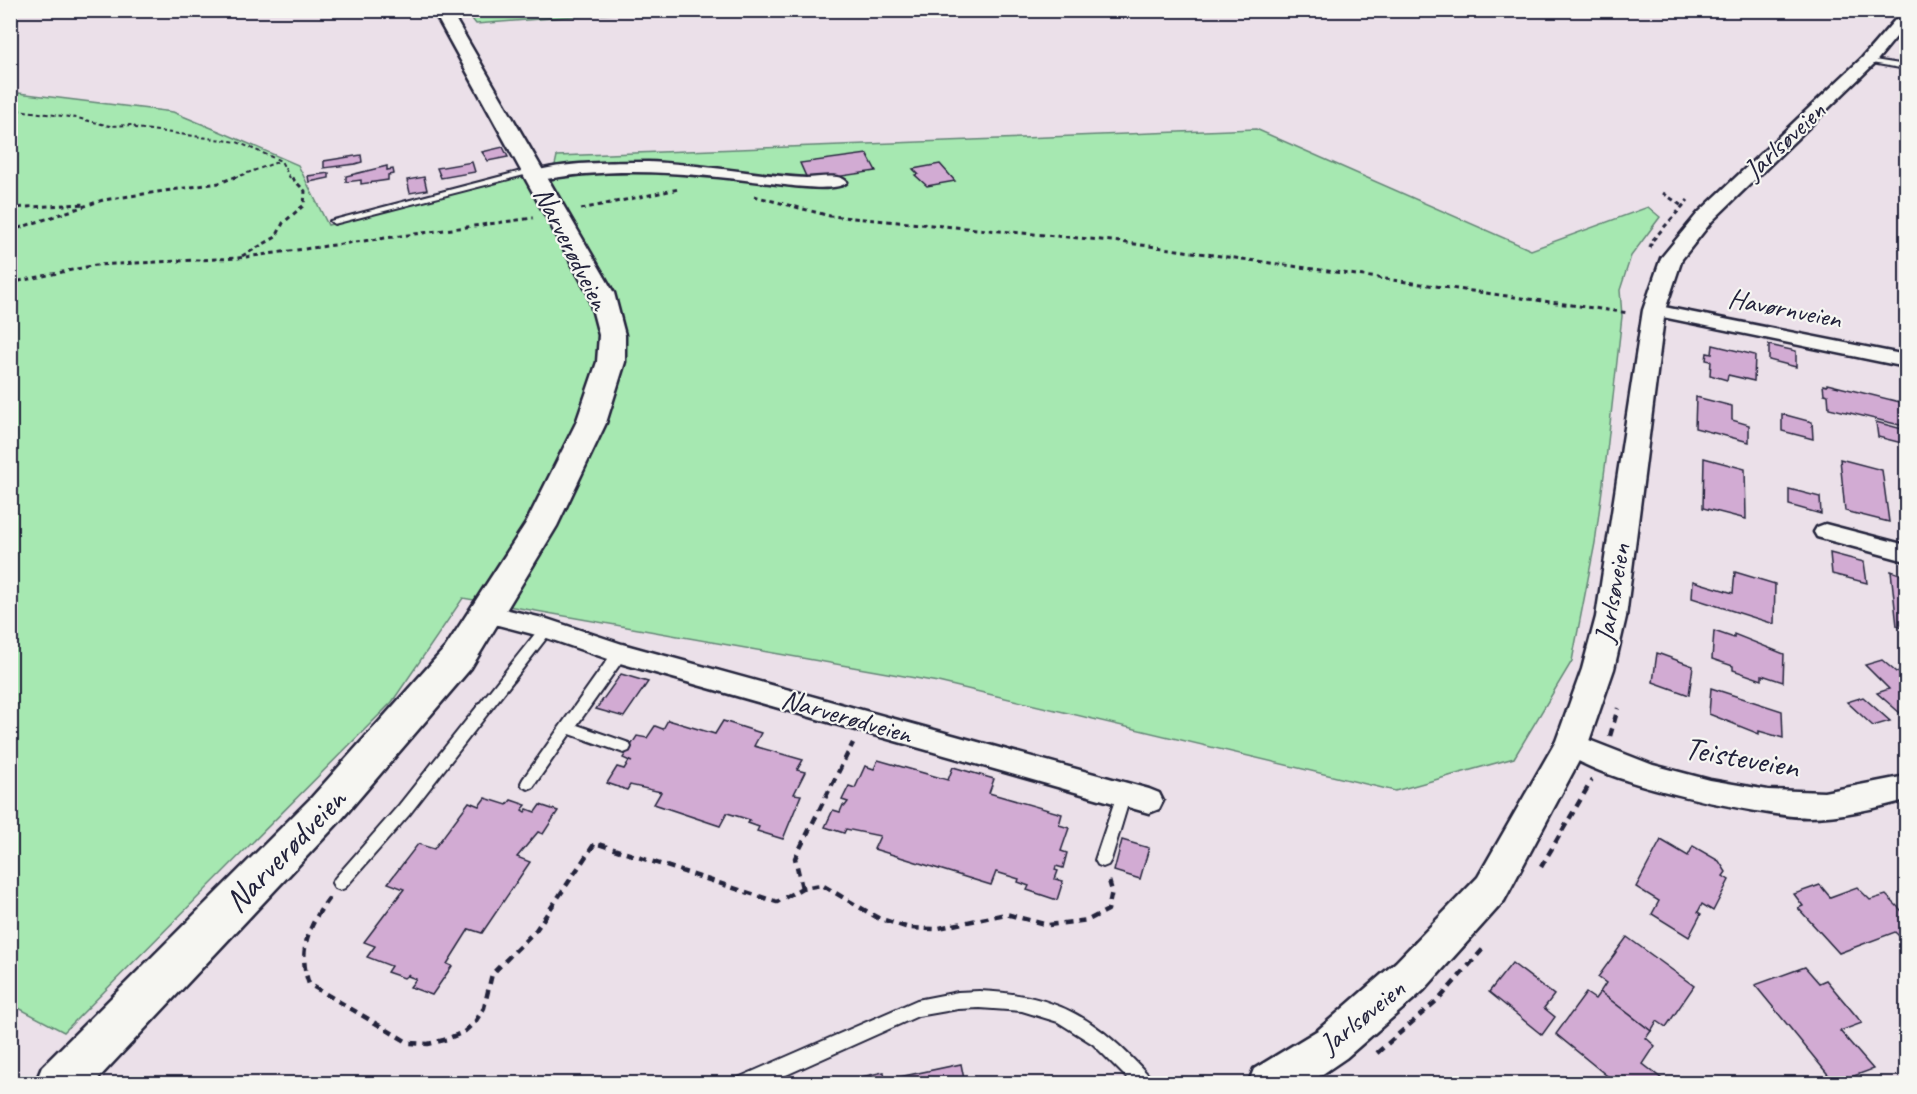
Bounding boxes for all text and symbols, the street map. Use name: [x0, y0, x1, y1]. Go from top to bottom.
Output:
street label: Jarlsøveien: [1734, 93, 1833, 188]
street label: Narverødveien: [526, 180, 619, 317]
street label: Havørnveien: [1725, 280, 1846, 336]
street label: Jarlsøveien: [1586, 540, 1638, 647]
street label: Narverødveien: [778, 681, 917, 752]
street label: Teisteveien: [1682, 726, 1804, 788]
street label: Narverødveien: [215, 777, 356, 921]
street label: Jarlsøveien: [1311, 971, 1412, 1062]

